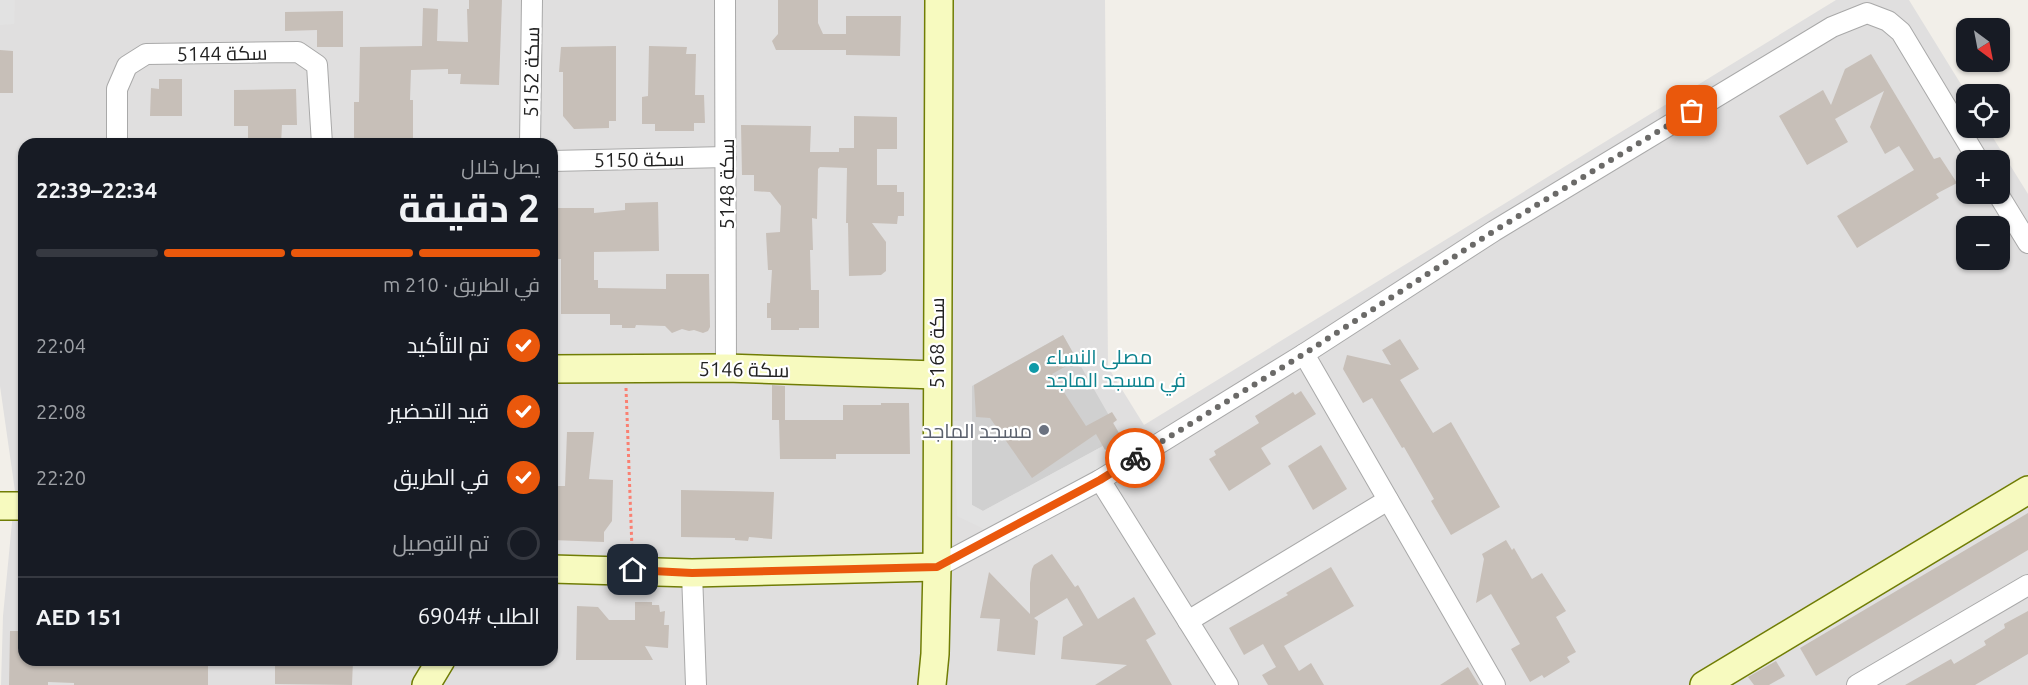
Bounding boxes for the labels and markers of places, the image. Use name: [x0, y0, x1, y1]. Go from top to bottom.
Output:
pin: [1666, 85, 1717, 136]
place label: مصلى النساء في مسجد الماجد: [1046, 345, 1186, 396]
marker: مصلى النساء في مسجد الماجد: [1027, 361, 1041, 375]
place label: مسجد الماجد: [923, 419, 1032, 442]
marker: مسجد الماجد: [1037, 423, 1051, 437]
pin: [607, 544, 658, 595]

